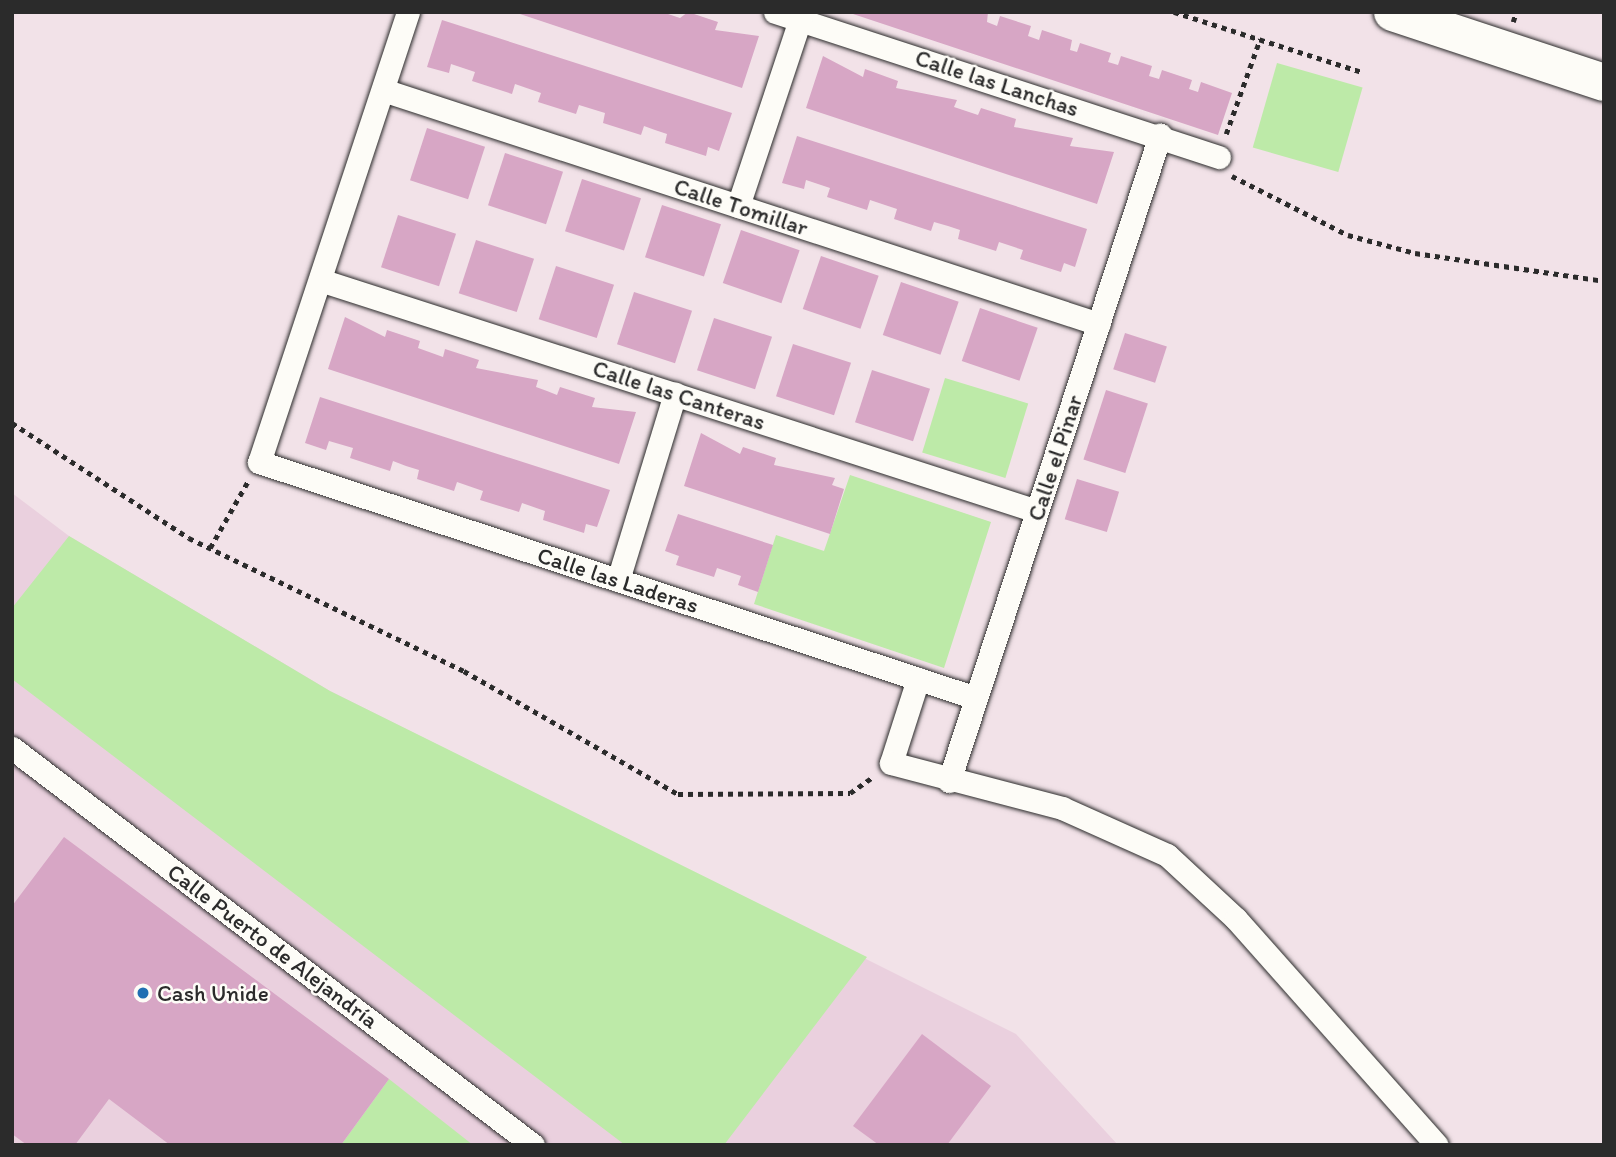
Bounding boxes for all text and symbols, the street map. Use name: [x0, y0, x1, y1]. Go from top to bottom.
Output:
street label: Calle las Lanchas: [912, 44, 1082, 122]
street label: Calle Tomillar: [671, 173, 811, 241]
street label: Calle las Canteras: [589, 354, 769, 436]
street label: Calle el Pinar: [1022, 392, 1088, 524]
street label: Calle las Laderas: [534, 541, 702, 619]
street label: Calle Puerto de Alejandría: [162, 858, 384, 1034]
place label: Cash Unide: [157, 979, 268, 1007]
marker: Cash Unide: [135, 985, 151, 1001]

